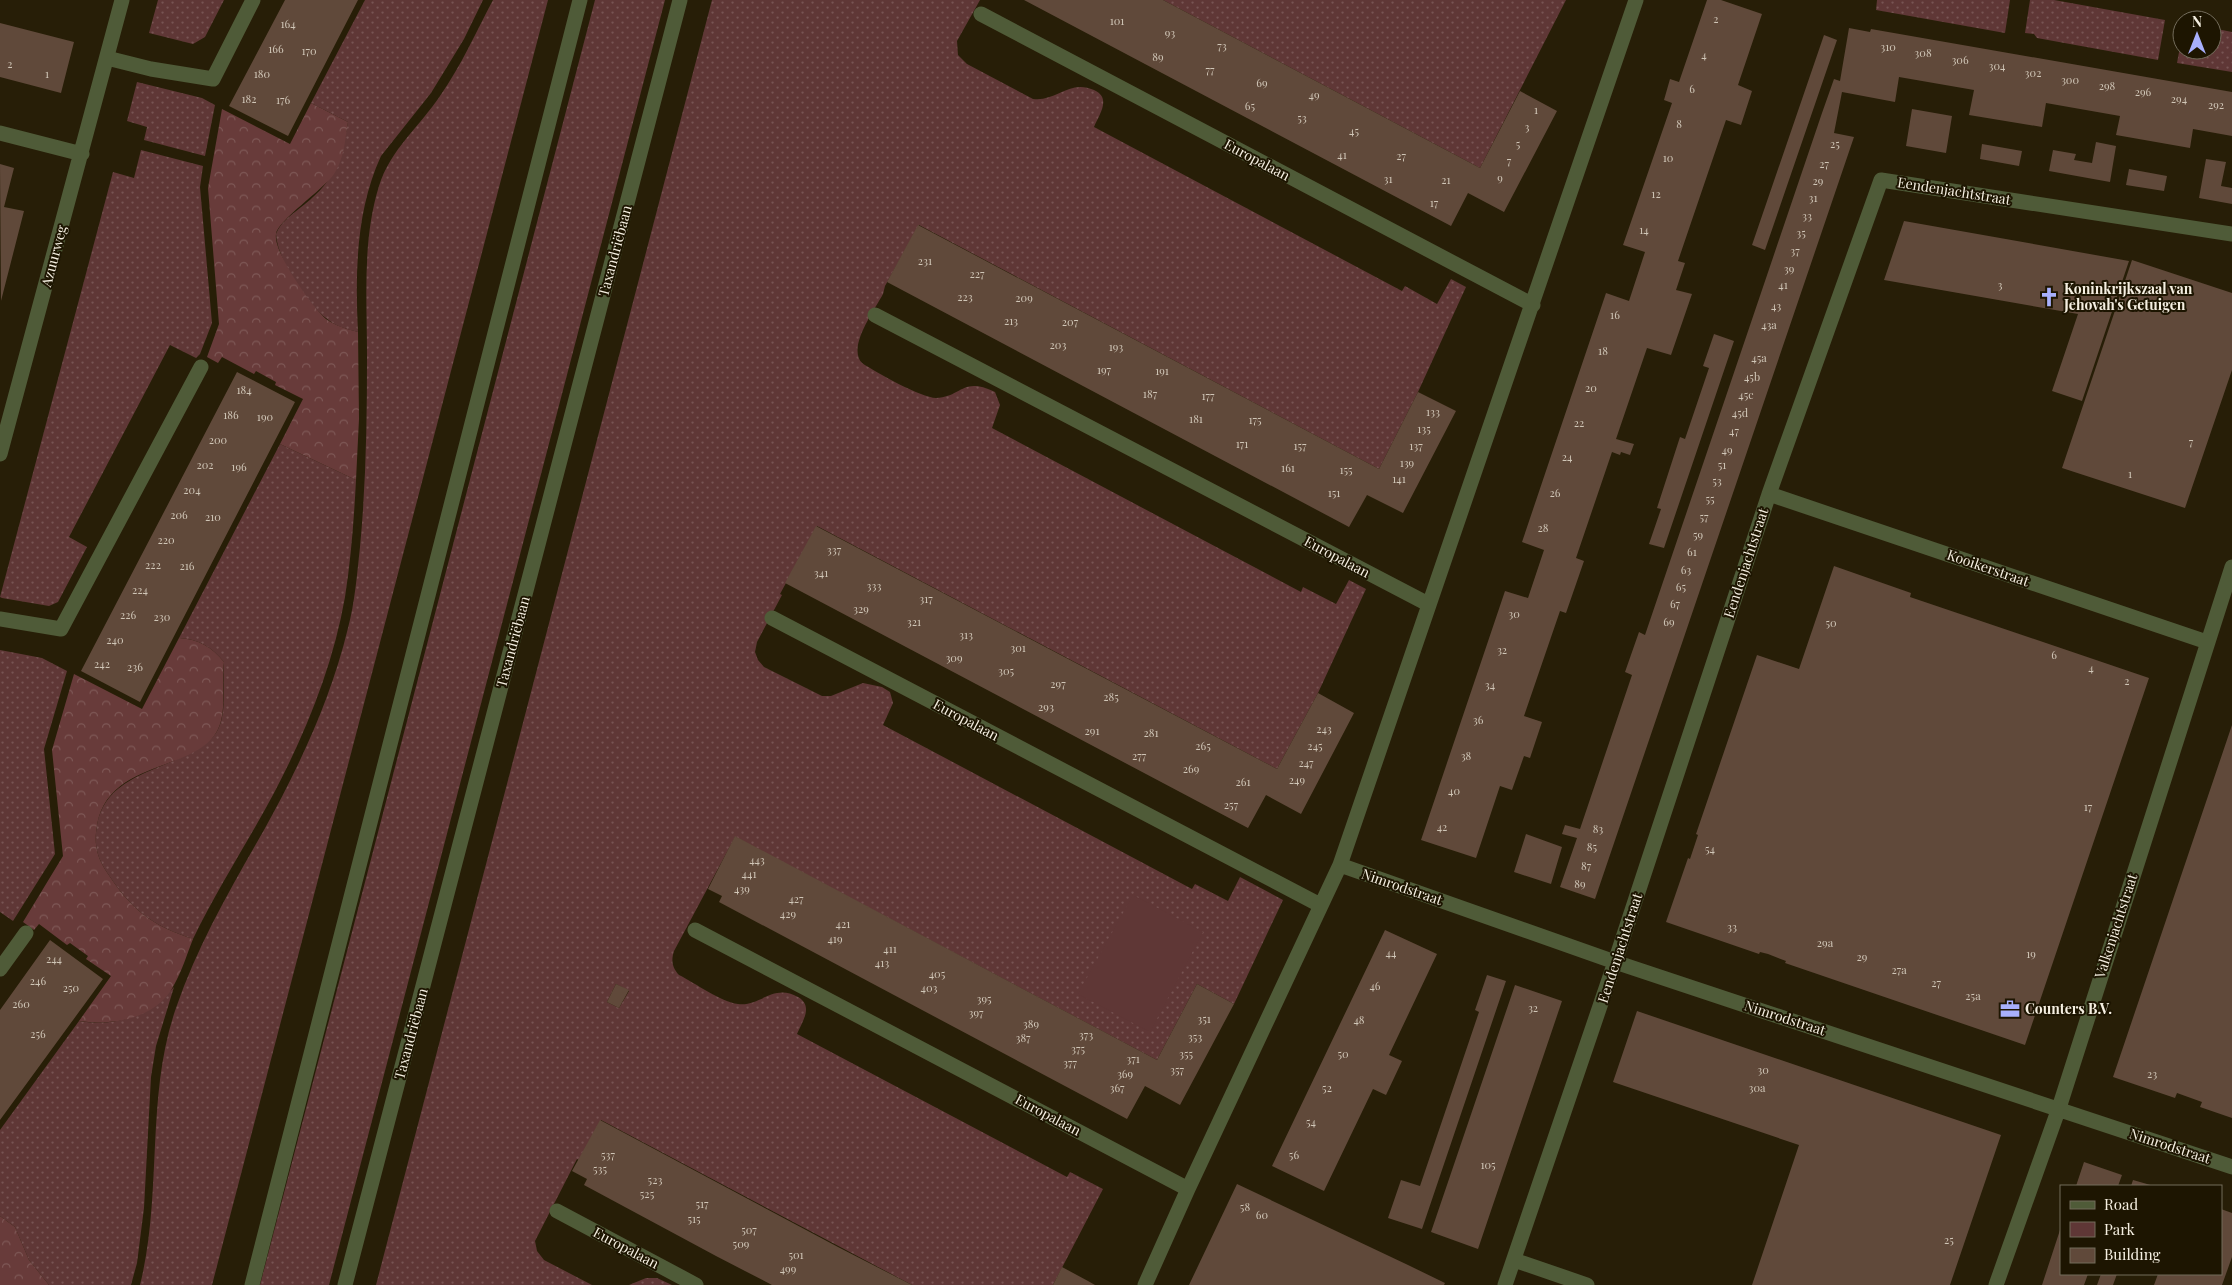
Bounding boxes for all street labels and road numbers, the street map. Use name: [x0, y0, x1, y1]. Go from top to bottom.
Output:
street label: Europalaan: [1221, 134, 1294, 185]
street label: Eendenjachtstraat: [1896, 172, 2013, 209]
street label: Taxandriëbaan: [593, 202, 636, 299]
street label: Azuurweg: [36, 222, 71, 290]
street label: Eendenjachtstraat: [1719, 504, 1773, 620]
street label: Europalaan: [1301, 531, 1374, 582]
street label: Kooikerstraat: [1945, 545, 2033, 591]
street label: Taxandriëbaan: [491, 593, 534, 690]
street label: Europalaan: [930, 694, 1003, 745]
street label: Nimrodstraat: [1359, 864, 1446, 910]
street label: Valkenjachtstraat: [2089, 870, 2142, 981]
street label: Eendenjachtstraat: [1593, 889, 1647, 1005]
street label: Taxandriëbaan: [389, 985, 432, 1082]
street label: Nimrodstraat: [1742, 995, 1829, 1040]
street label: Europalaan: [1012, 1089, 1085, 1140]
street label: Nimrodstraat: [2127, 1123, 2214, 1168]
street label: Europalaan: [590, 1222, 663, 1273]

